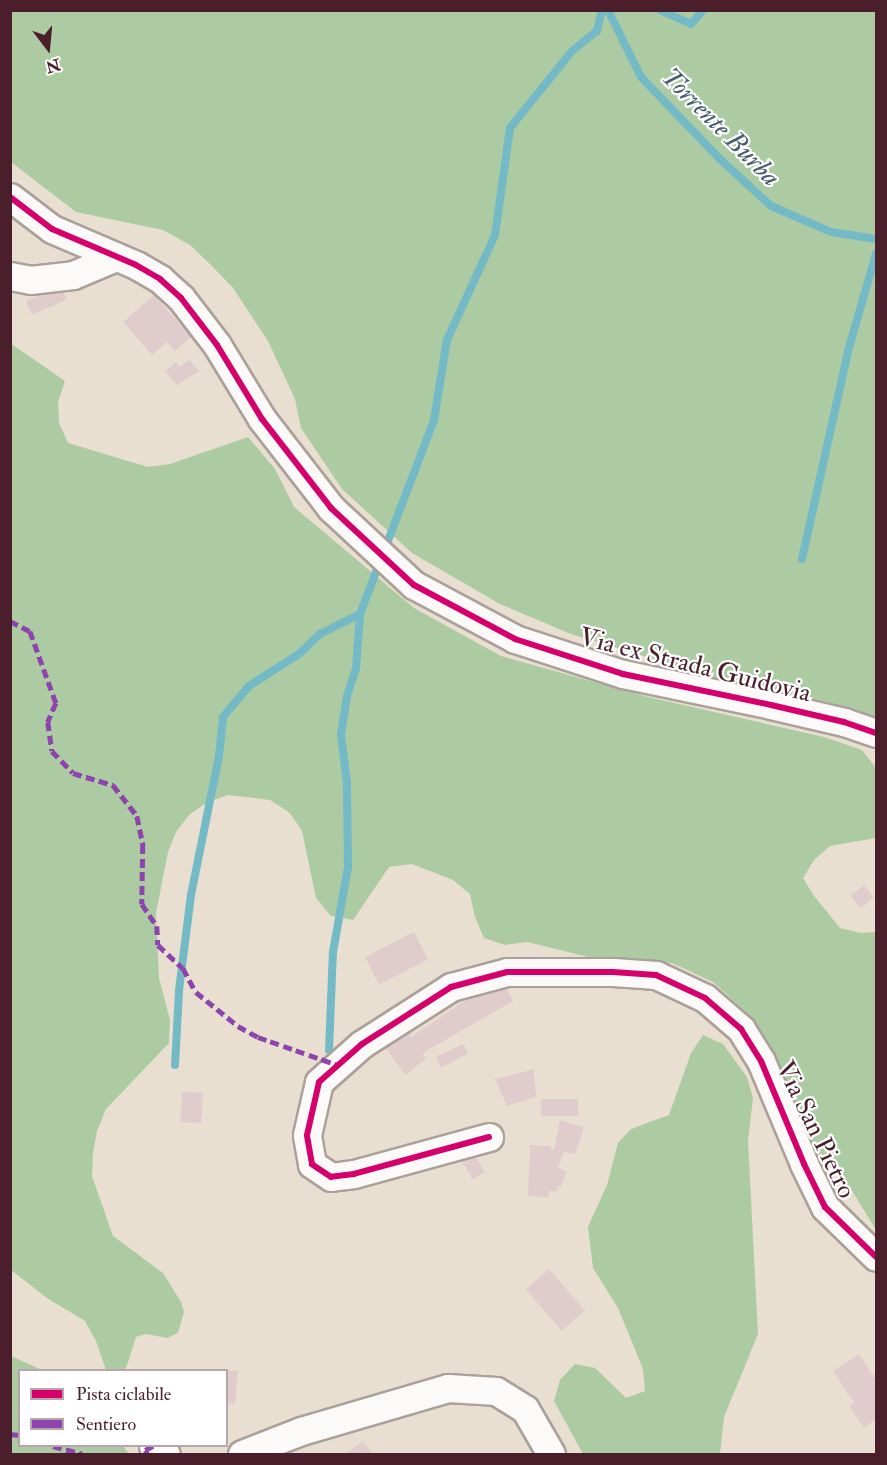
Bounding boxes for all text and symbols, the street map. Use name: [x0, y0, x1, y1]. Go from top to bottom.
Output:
north arrow: [18, 18, 78, 78]
text: N: [43, 54, 63, 77]
water label: Torrente Burba: [655, 61, 787, 193]
street label: Via ex Strada Guidovia: [576, 622, 814, 710]
street label: Via San Pietro: [768, 1056, 862, 1204]
legend: [18, 1369, 228, 1447]
text: Pista ciclabile: [76, 1383, 171, 1406]
text: Sentiero: [76, 1413, 136, 1436]

